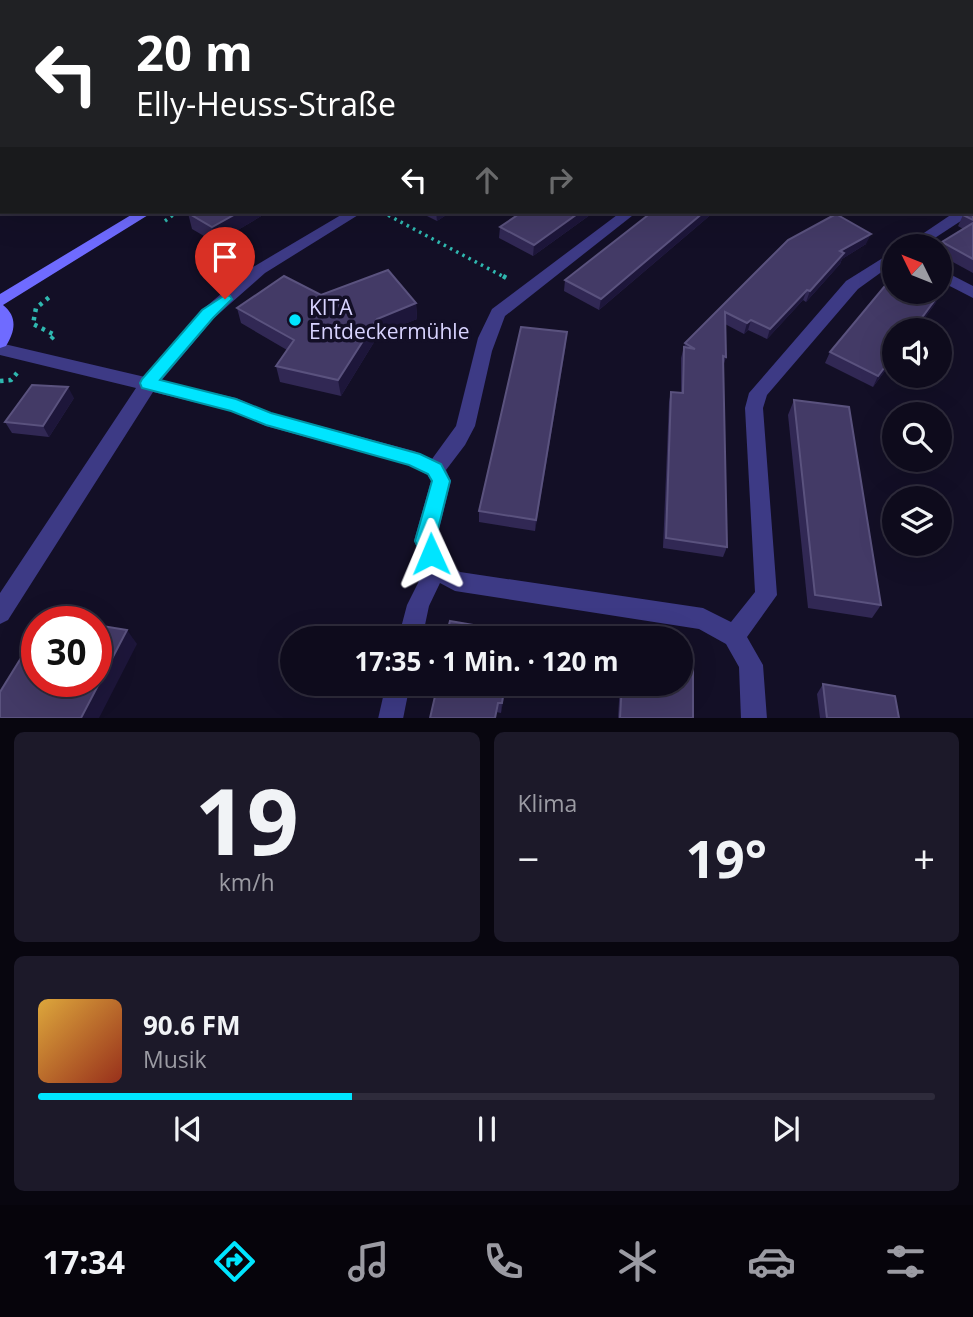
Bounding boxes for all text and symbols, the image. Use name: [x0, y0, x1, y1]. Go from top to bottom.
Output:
text: 20 m: [136, 19, 253, 85]
icon: left: [21, 28, 112, 119]
text: Elly-Heuss-Straße: [136, 82, 396, 125]
icon: left: [395, 161, 433, 199]
icon: ahead: [468, 161, 506, 199]
icon: right: [541, 161, 579, 199]
pin: [195, 227, 255, 299]
north arrow: [882, 234, 952, 304]
map controls: [882, 234, 952, 556]
icon: arrive: [206, 238, 244, 276]
place label: KITA Entdeckermühle: [309, 293, 469, 345]
marker: KITA Entdeckermühle: [287, 312, 303, 328]
button: sound: [882, 318, 952, 388]
button: search: [882, 402, 952, 472]
button: layers: [882, 486, 952, 556]
position arrow: [394, 517, 468, 591]
speed limit sign: 30: [21, 606, 112, 697]
text: 17:35 · 1 Min. · 120 m: [354, 643, 619, 679]
text: 19: [195, 758, 299, 882]
text: Klima: [518, 787, 577, 819]
text: 19°: [685, 822, 767, 893]
text: −: [518, 832, 539, 884]
text: +: [913, 832, 935, 884]
text: km/h: [219, 866, 275, 898]
text: 90.6 FM: [143, 1007, 241, 1043]
text: Musik: [143, 1043, 207, 1075]
icon: previous: [169, 1110, 207, 1148]
icon: pause: [468, 1110, 506, 1148]
icon: next: [767, 1110, 805, 1148]
icon: directions: [210, 1237, 259, 1286]
icon: music: [344, 1237, 393, 1286]
icon: phone: [479, 1237, 528, 1286]
icon: climate: [613, 1237, 662, 1286]
icon: car: [747, 1237, 796, 1286]
icon: filters: [881, 1237, 930, 1286]
text: 17:34: [43, 1240, 125, 1283]

